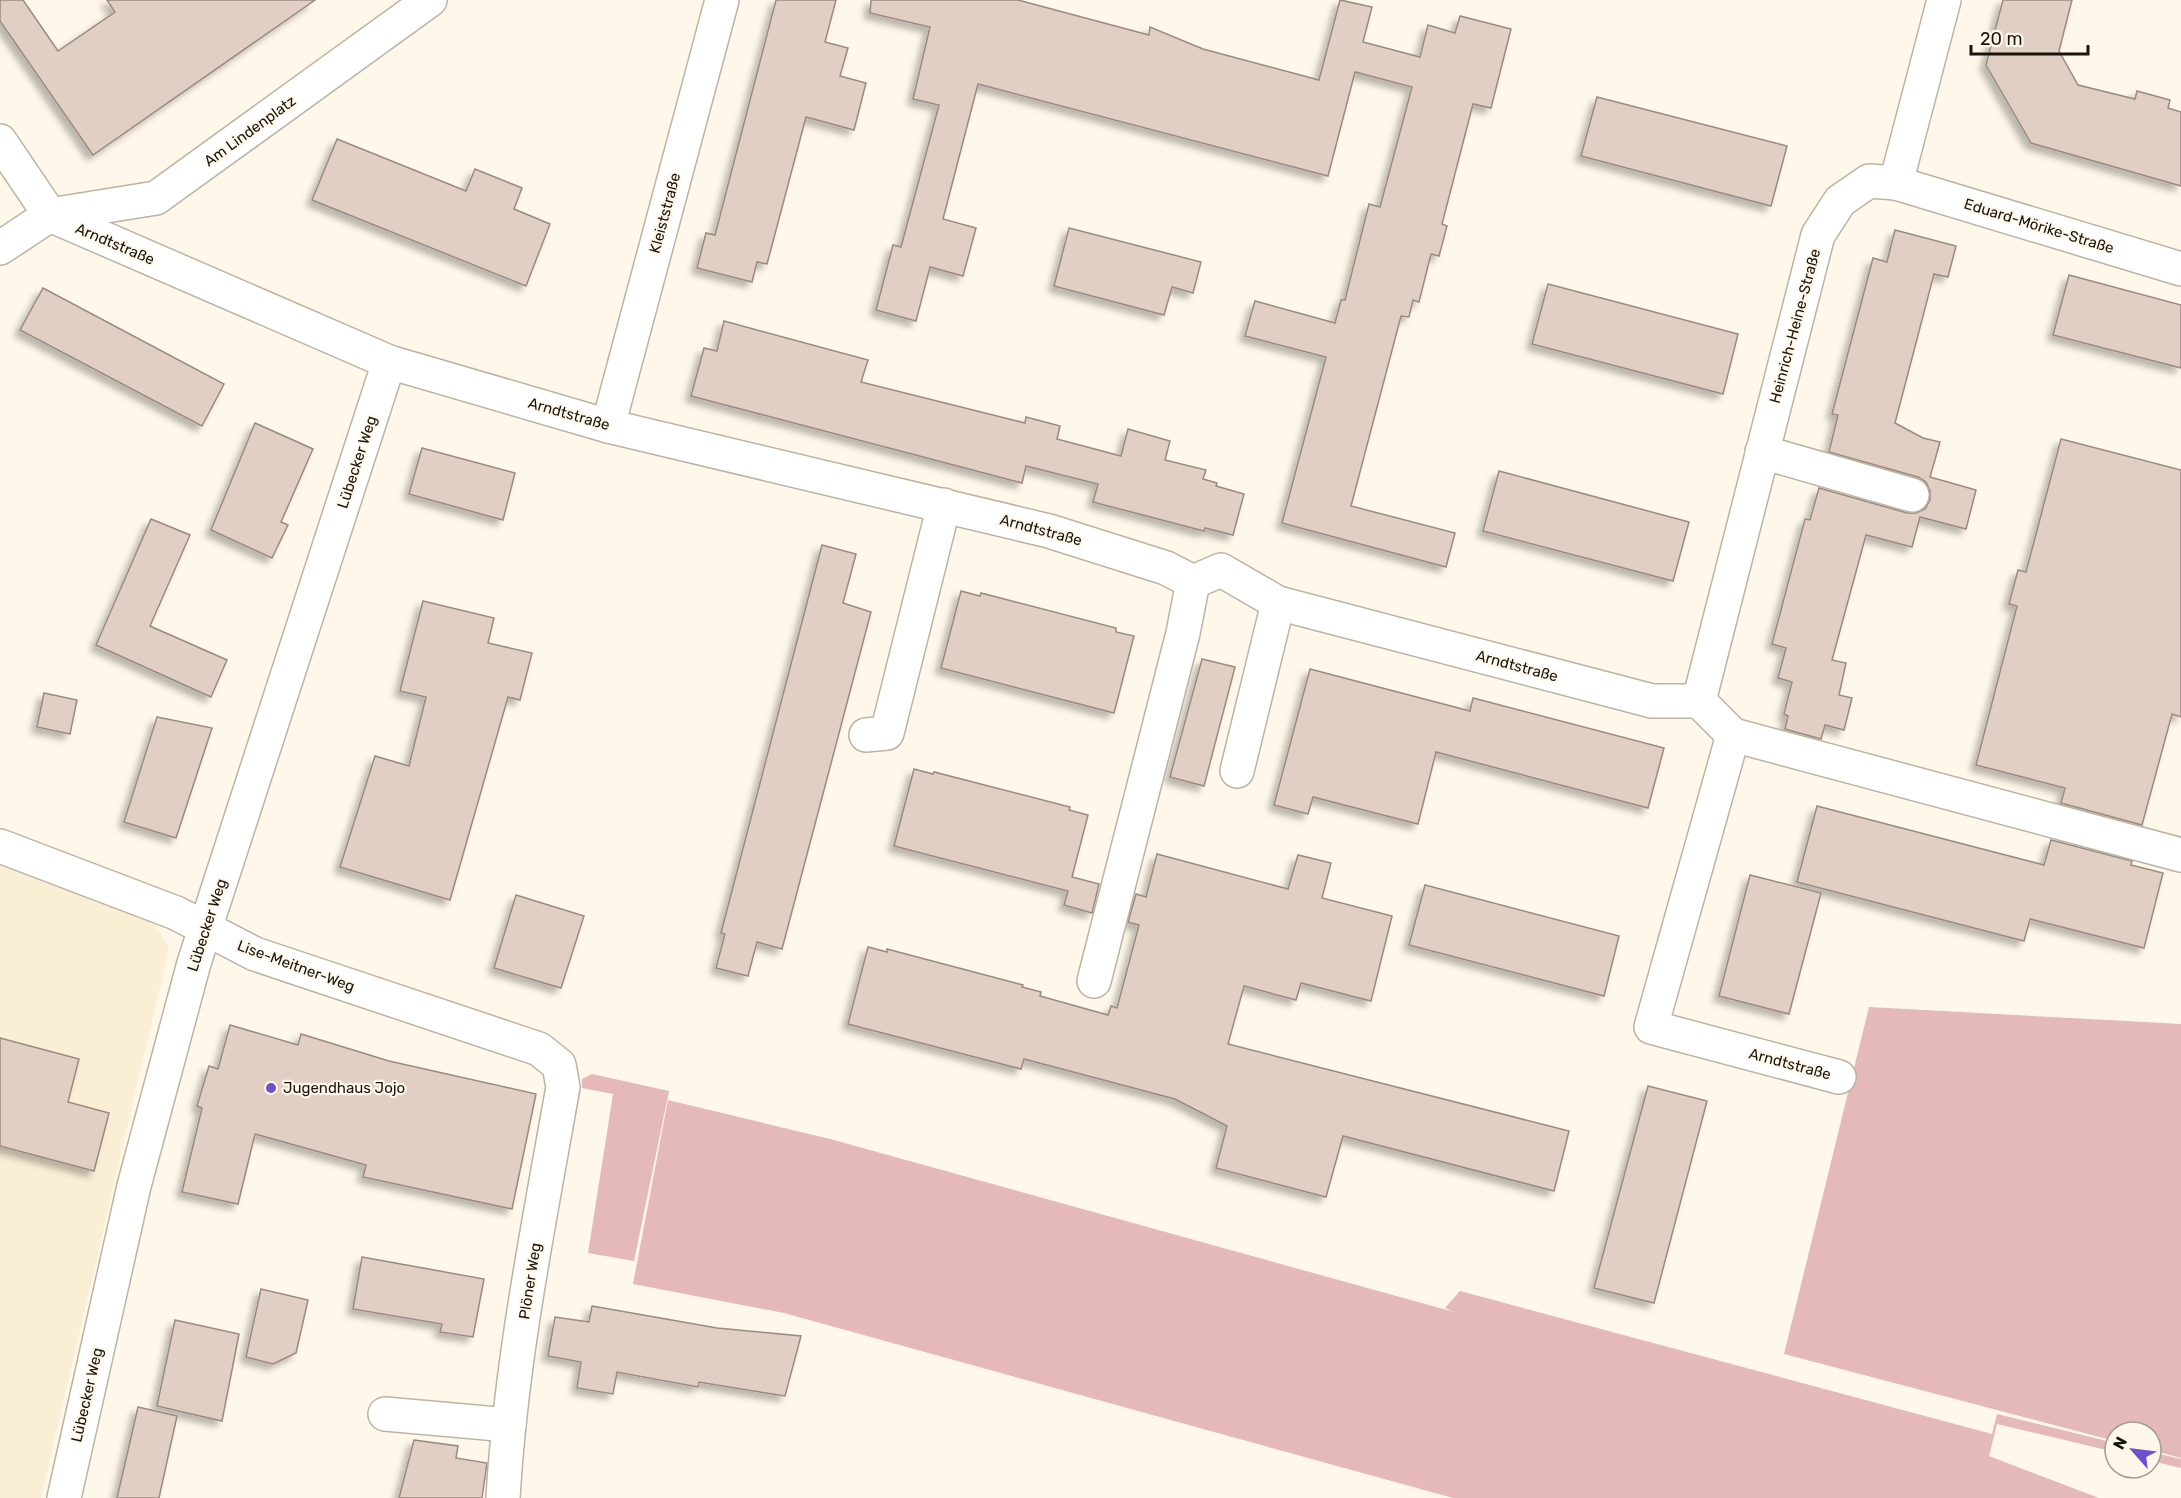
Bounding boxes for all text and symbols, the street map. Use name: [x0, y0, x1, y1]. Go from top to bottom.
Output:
scale bar: [1971, 18, 2088, 56]
text: 20 m: [1980, 28, 2022, 50]
street label: Am Lindenplatz: [201, 91, 300, 170]
street label: Kleiststraße: [646, 171, 684, 255]
street label: Eduard-Mörike-Straße: [1962, 195, 2116, 257]
street label: Arndtstraße: [73, 219, 157, 269]
street label: Heinrich-Heine-Straße: [1766, 247, 1824, 405]
street label: Arndtstraße: [526, 394, 612, 434]
street label: Lübecker Weg: [334, 413, 380, 511]
street label: Arndtstraße: [998, 510, 1084, 550]
street label: Arndtstraße: [1474, 646, 1560, 686]
street label: Lübecker Weg: [184, 876, 230, 974]
street label: Lise-Meitner-Weg: [235, 936, 357, 996]
street label: Arndtstraße: [1747, 1044, 1833, 1084]
place label: Jugendhaus Jojo: [283, 1079, 405, 1097]
marker: Jugendhaus Jojo: [264, 1081, 278, 1095]
street label: Plöner Weg: [515, 1241, 545, 1321]
street label: Lübecker Weg: [67, 1346, 107, 1444]
north arrow: [2103, 1420, 2163, 1480]
text: N: [2109, 1434, 2131, 1453]

